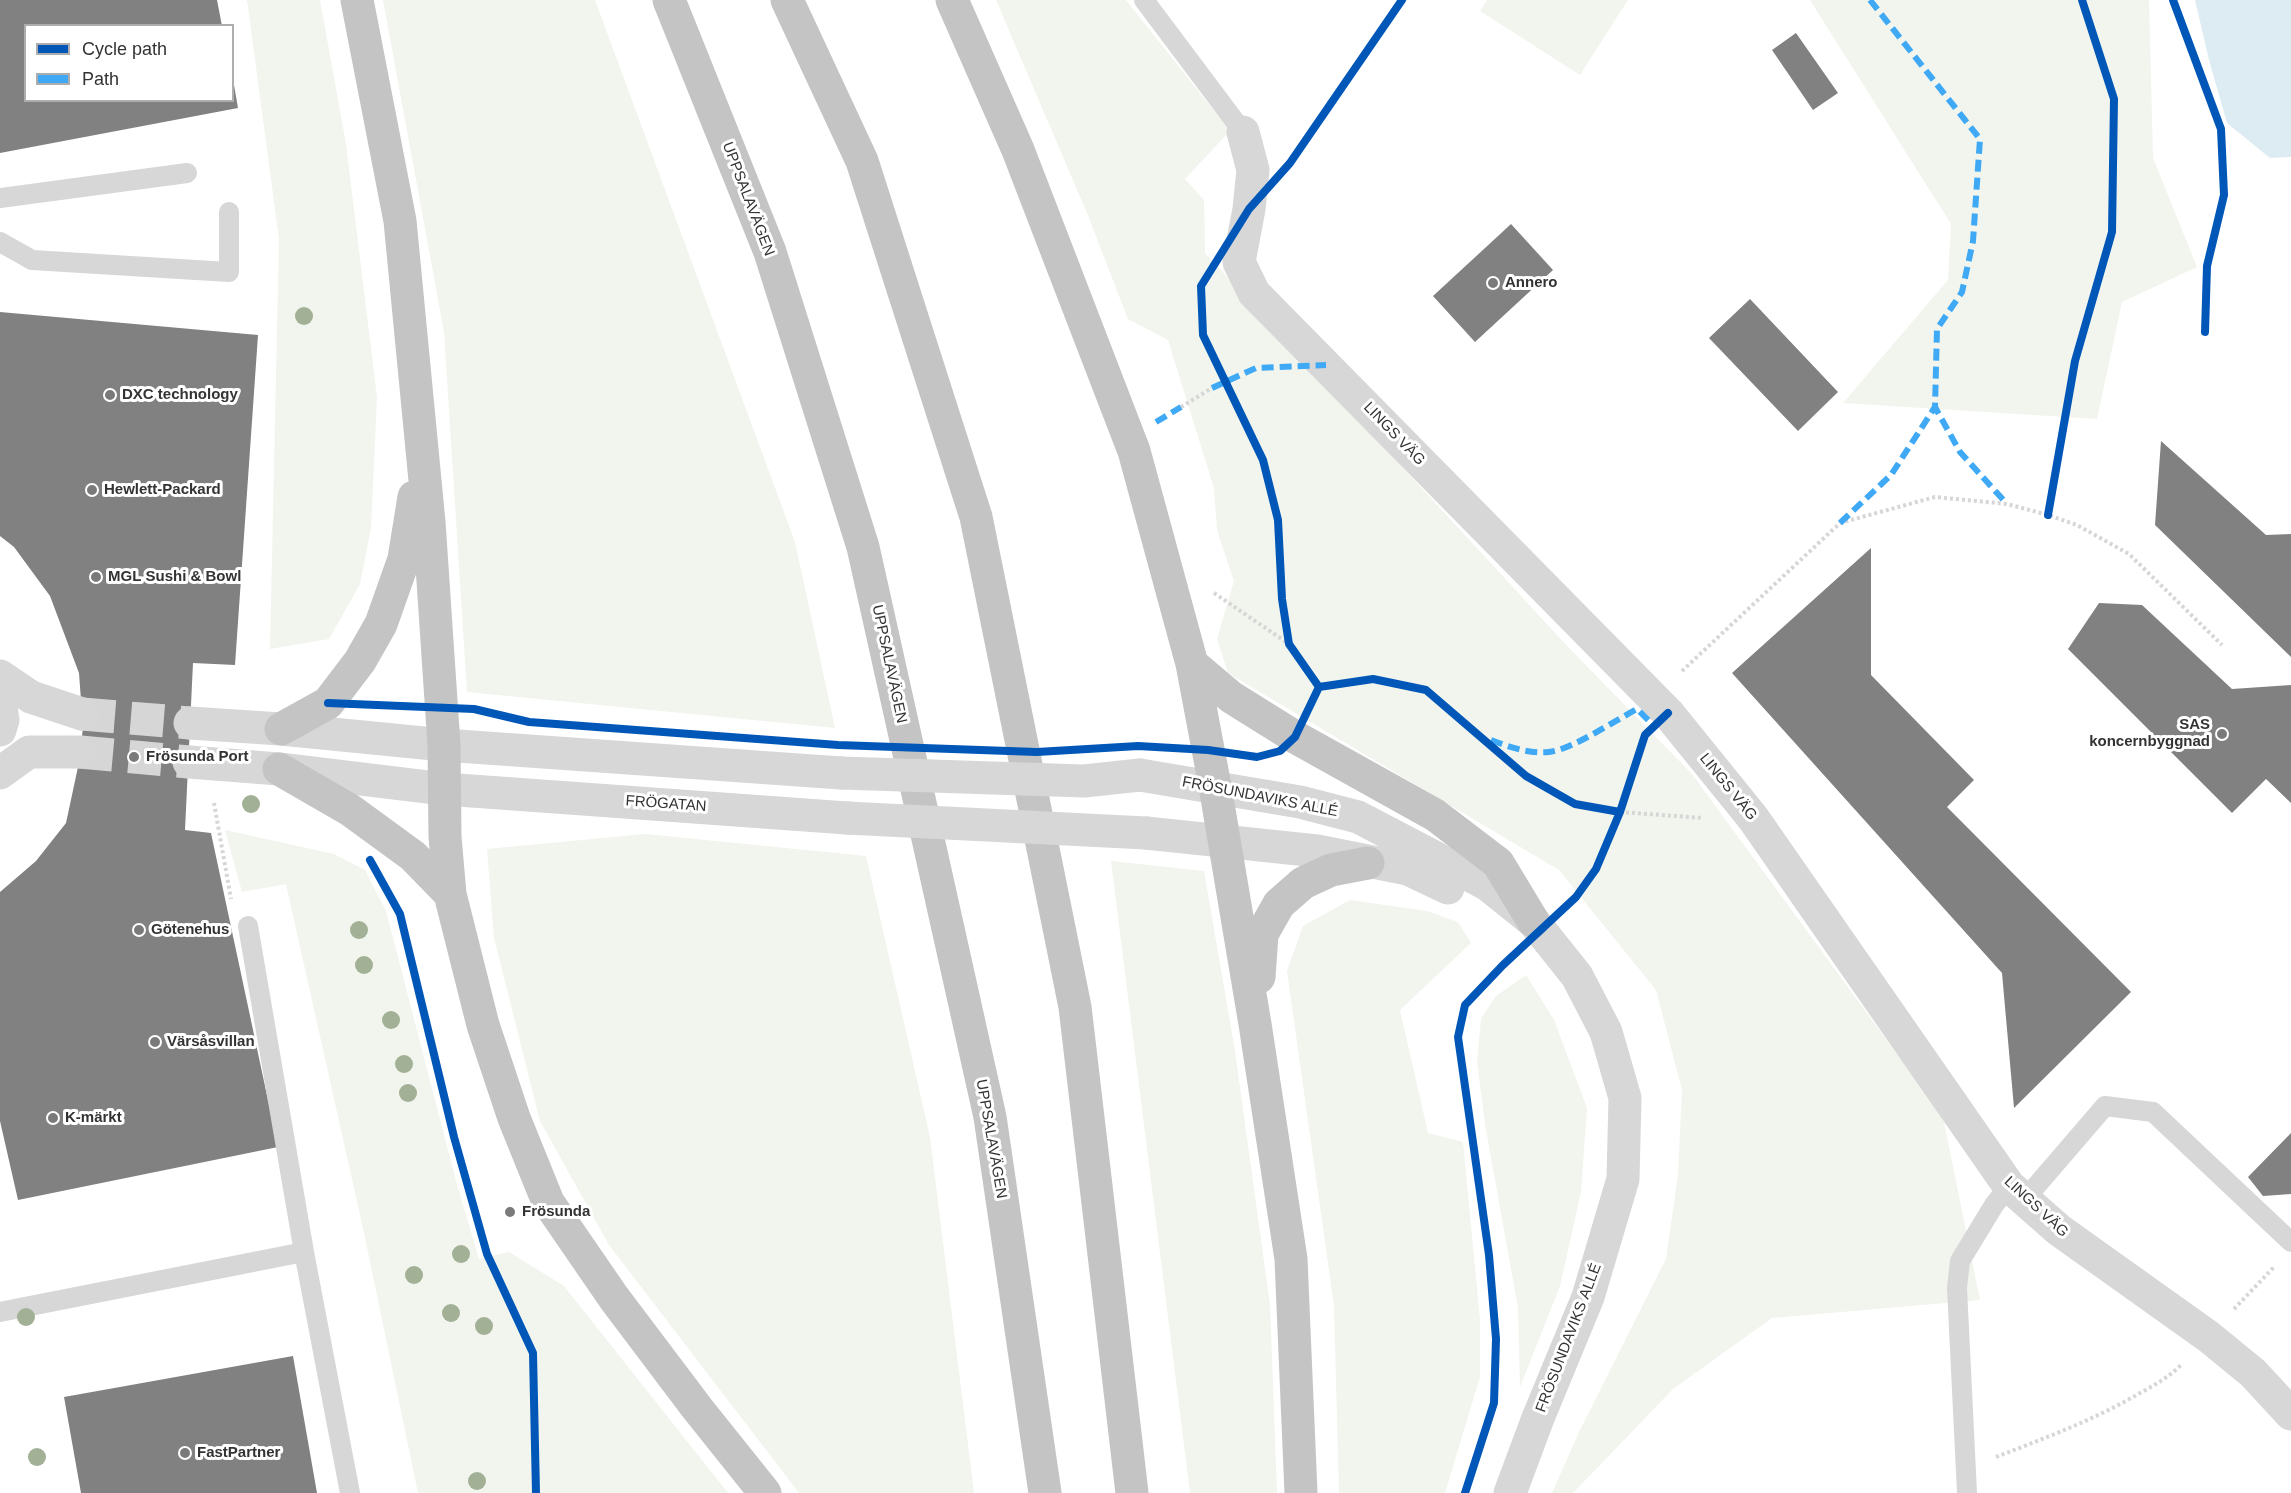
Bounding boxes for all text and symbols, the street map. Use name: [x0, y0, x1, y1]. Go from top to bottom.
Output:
legend: [24, 24, 234, 102]
text: Cycle path: [82, 39, 167, 59]
text: Path: [82, 69, 119, 89]
street label: UPPSALAVÄGEN: [718, 139, 778, 259]
place label: Annero: [1505, 274, 1558, 292]
marker: Annero: [1486, 276, 1500, 290]
place label: DXC technology: [122, 386, 238, 404]
marker: DXC technology: [103, 388, 117, 402]
street label: LINGS VÄG: [1359, 399, 1429, 469]
place label: Hewlett-Packard: [104, 481, 221, 499]
marker: Hewlett-Packard: [85, 483, 99, 497]
place label: MGL Sushi & Bowl: [108, 568, 241, 586]
marker: MGL Sushi & Bowl: [89, 570, 103, 584]
street label: UPPSALAVÄGEN: [868, 603, 910, 725]
place label: SAS koncernbyggnad: [2089, 716, 2210, 751]
marker: SAS koncernbyggnad: [2215, 727, 2229, 741]
place label: Frösunda Port: [146, 748, 249, 766]
marker: Frösunda Port: [127, 750, 141, 764]
street label: LINGS VÄG: [1696, 750, 1760, 824]
street label: FRÖSUNDAVIKS ALLÉ: [1181, 773, 1339, 821]
street label: FRÖGATAN: [625, 792, 707, 816]
place label: Götenehus: [151, 921, 229, 939]
marker: Götenehus: [132, 923, 146, 937]
place label: Värsåsvillan: [167, 1033, 255, 1051]
marker: Värsåsvillan: [148, 1035, 162, 1049]
street label: UPPSALAVÄGEN: [972, 1078, 1010, 1200]
place label: K-märkt: [65, 1109, 122, 1127]
marker: K-märkt: [46, 1111, 60, 1125]
street label: LINGS VÄG: [2000, 1173, 2072, 1241]
place label: Frösunda: [522, 1203, 590, 1221]
marker: Frösunda: [503, 1205, 517, 1219]
street label: FRÖSUNDAVIKS ALLÉ: [1532, 1261, 1606, 1415]
place label: FastPartner: [197, 1444, 280, 1462]
marker: FastPartner: [178, 1446, 192, 1460]

